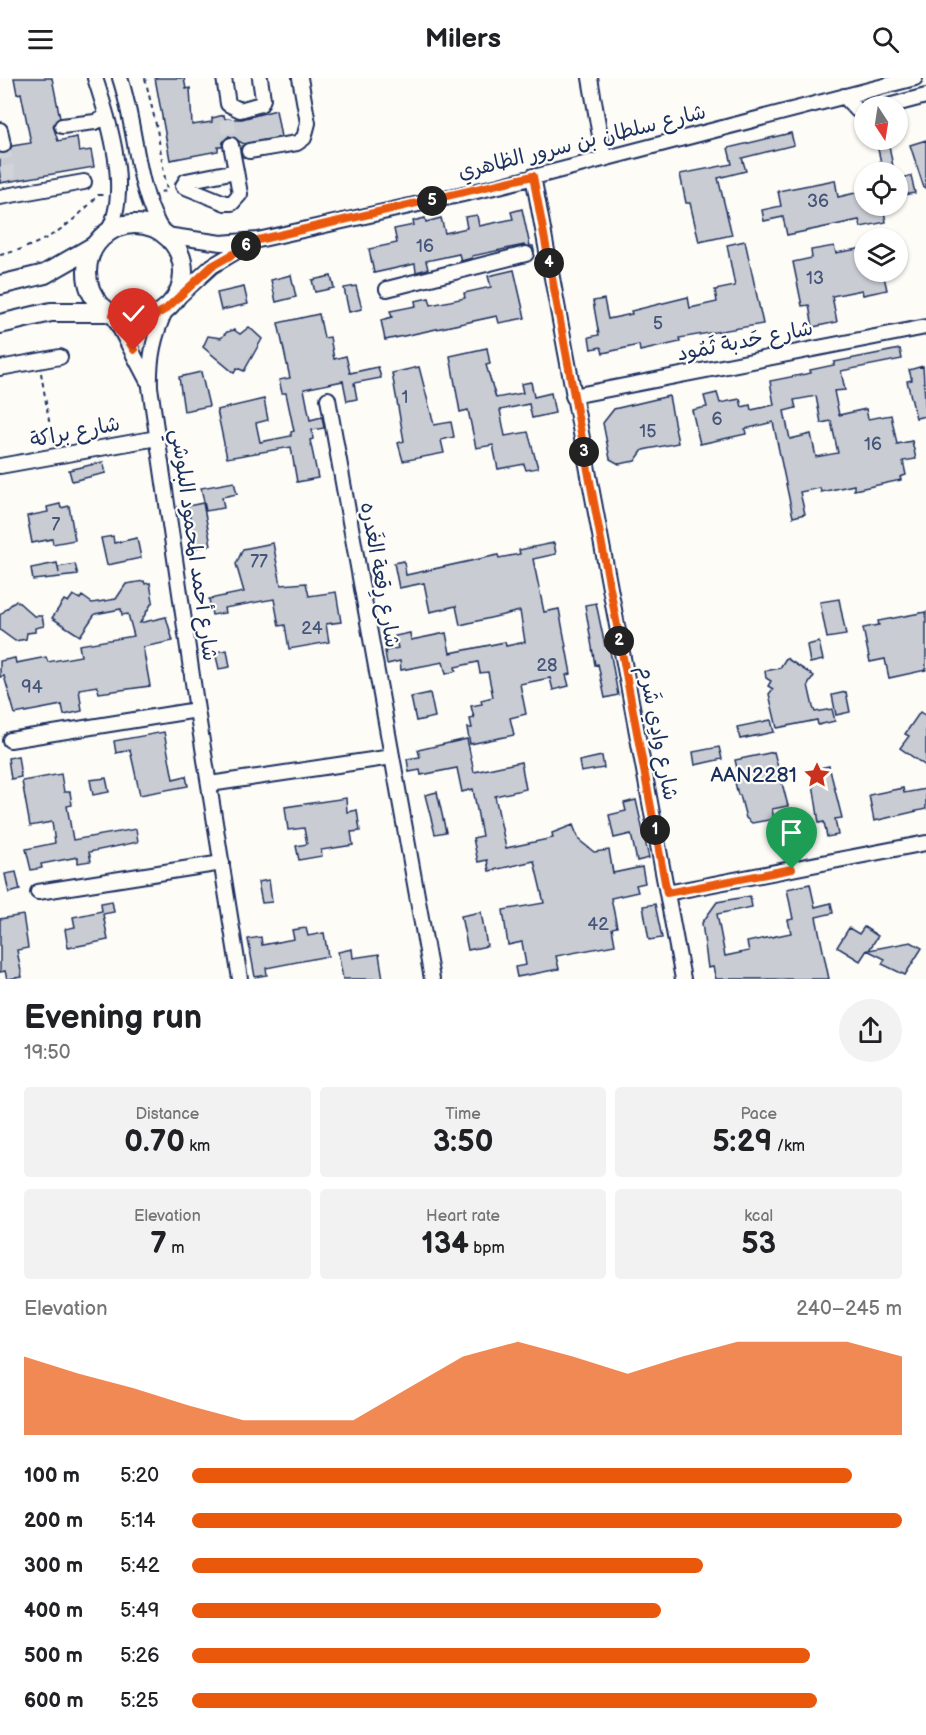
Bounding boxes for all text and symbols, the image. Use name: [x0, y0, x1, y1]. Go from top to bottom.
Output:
icon: menu: [24, 23, 57, 56]
text: Milers: [425, 23, 501, 55]
icon: search: [869, 23, 902, 56]
north arrow: [854, 96, 908, 150]
map controls: [854, 96, 908, 282]
street label: شارع سلطان بن سرور الظاهري: [456, 99, 709, 187]
button: locate: [854, 162, 908, 216]
pin: 5: [417, 186, 447, 216]
text: 5: [427, 191, 437, 210]
house number: 36: [807, 191, 829, 212]
button: layers: [854, 228, 908, 282]
pin: 6: [231, 231, 261, 261]
text: 6: [241, 236, 251, 255]
house number: 16: [416, 236, 434, 257]
pin: 4: [534, 248, 564, 278]
text: 4: [544, 253, 554, 272]
house number: 13: [806, 268, 824, 289]
pin: [108, 288, 159, 350]
icon: check: [117, 297, 150, 330]
house number: 5: [653, 313, 663, 334]
street label: شارع حَدبة ثَمُود: [675, 315, 816, 368]
house number: 1: [402, 387, 408, 408]
house number: 6: [712, 409, 723, 430]
street label: شارع براكة: [28, 411, 123, 455]
house number: 15: [639, 421, 657, 442]
street label: شارع أحمد المحمود البلوشي: [159, 427, 223, 664]
house number: 16: [864, 434, 882, 455]
pin: 3: [569, 437, 599, 467]
text: 3: [579, 442, 589, 461]
street label: شارع رِقعة الغَدره: [352, 500, 405, 650]
house number: 7: [52, 514, 61, 535]
house number: 77: [250, 551, 268, 572]
house number: 24: [301, 618, 323, 639]
pin: 2: [604, 626, 634, 656]
text: 2: [614, 631, 624, 650]
house number: 28: [536, 655, 558, 676]
street label: شارع وادِي شَرم: [630, 663, 683, 803]
house number: 94: [21, 677, 43, 698]
place icon: AAN2281: [802, 760, 832, 790]
place label: AAN2281: [710, 763, 797, 788]
pin: [766, 807, 817, 869]
pin: 1: [640, 815, 670, 845]
icon: arrive: [775, 816, 808, 849]
text: 1: [652, 820, 658, 839]
house number: 42: [587, 914, 609, 935]
text: Evening run: [24, 998, 202, 1038]
button: share: [839, 999, 902, 1062]
text: 19:50: [24, 1041, 71, 1065]
text: Distance: [135, 1105, 199, 1124]
text: Time: [445, 1105, 481, 1124]
text: Pace: [740, 1105, 777, 1124]
text: 0.70: [124, 1124, 185, 1160]
text: 3:50: [433, 1124, 493, 1160]
text: 5:29: [712, 1124, 772, 1160]
text: km: [185, 1137, 210, 1156]
text: /km: [772, 1137, 805, 1156]
text: Elevation: [134, 1207, 201, 1226]
text: Heart rate: [426, 1207, 500, 1226]
text: kcal: [744, 1207, 773, 1226]
text: 7: [150, 1226, 167, 1262]
text: 134: [421, 1226, 469, 1262]
text: 53: [741, 1226, 776, 1262]
text: m: [167, 1239, 184, 1258]
text: bpm: [469, 1239, 505, 1258]
text: Elevation: [24, 1297, 107, 1321]
text: 240–245 m: [796, 1297, 902, 1321]
text: 100 m: [24, 1464, 80, 1488]
text: 5:20: [120, 1464, 159, 1488]
text: 200 m: [24, 1509, 83, 1533]
text: 5:14: [120, 1509, 155, 1533]
text: 300 m: [24, 1554, 83, 1578]
text: 5:42: [120, 1554, 160, 1578]
text: 400 m: [24, 1599, 83, 1623]
text: 5:49: [120, 1599, 159, 1623]
text: 500 m: [24, 1644, 83, 1668]
text: 5:26: [120, 1644, 160, 1668]
text: 600 m: [24, 1689, 84, 1713]
text: 5:25: [120, 1689, 159, 1713]

